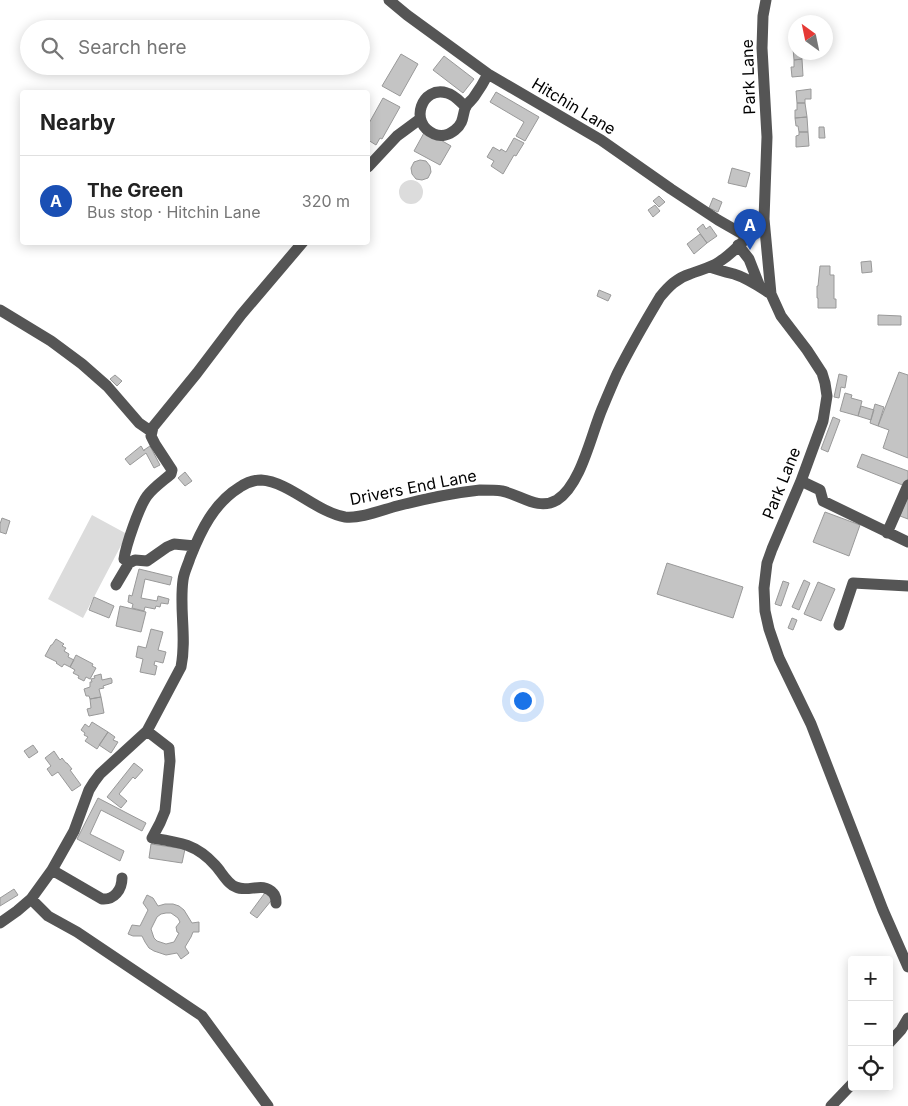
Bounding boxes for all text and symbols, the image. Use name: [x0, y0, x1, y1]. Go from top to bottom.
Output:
north arrow: [788, 15, 833, 60]
search box: [20, 20, 370, 75]
icon: search: [38, 34, 66, 62]
text: Search here: [78, 36, 187, 59]
street label: Park Lane: [737, 39, 759, 115]
street label: Hitchin Lane: [529, 73, 619, 139]
text: Nearby: [40, 110, 115, 135]
text: The Green: [87, 179, 183, 202]
text: A: [50, 191, 62, 211]
text: 320 m: [302, 191, 350, 211]
text: Bus stop · Hitchin Lane: [87, 202, 260, 222]
pin: A: [734, 209, 766, 250]
street label: Park Lane: [758, 444, 804, 522]
street label: Drivers End Lane: [348, 465, 478, 509]
your location: [510, 688, 536, 714]
map controls: [848, 956, 893, 1091]
button: +: [848, 956, 893, 1001]
button: −: [848, 1001, 893, 1046]
button: locate: [848, 1046, 893, 1091]

